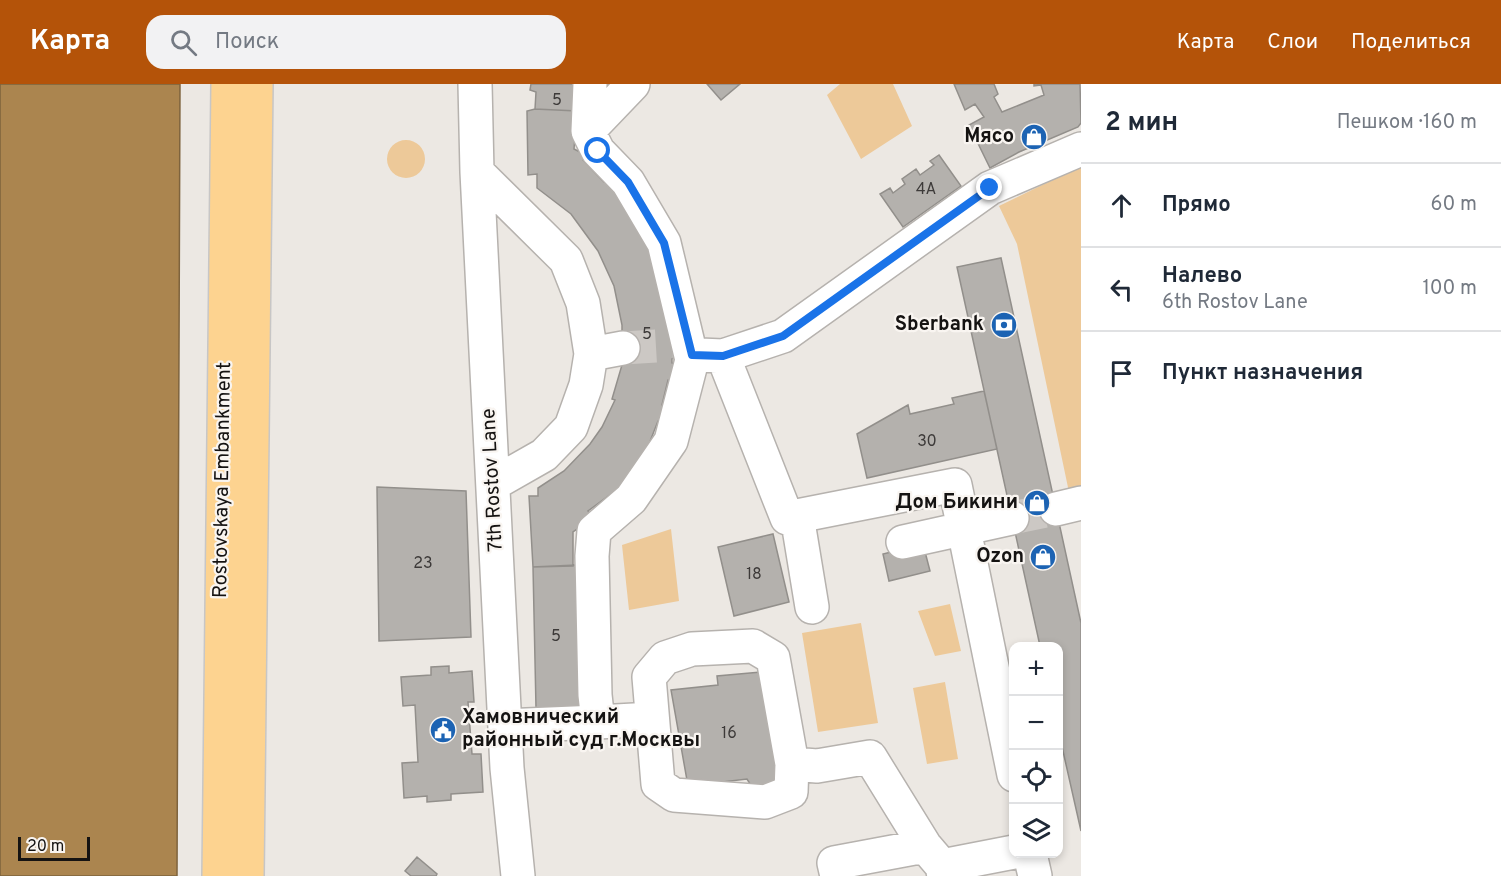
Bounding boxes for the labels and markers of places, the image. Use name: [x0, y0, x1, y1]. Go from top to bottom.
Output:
shop icon: Мясо: [1019, 122, 1049, 152]
place label: Мясо: [964, 124, 1014, 150]
bank icon: Sberbank: [989, 310, 1019, 340]
place label: Sberbank: [895, 312, 984, 338]
shop icon: Дом Бикини: [1022, 488, 1052, 518]
place label: Дом Бикини: [895, 490, 1018, 516]
shop icon: Ozon: [1028, 542, 1058, 572]
place label: Ozon: [976, 544, 1024, 570]
place label: Хамовнический районный суд г.Москвы: [462, 705, 700, 754]
public building icon: Хамовнический районный суд г.Москвы: [428, 715, 458, 745]

